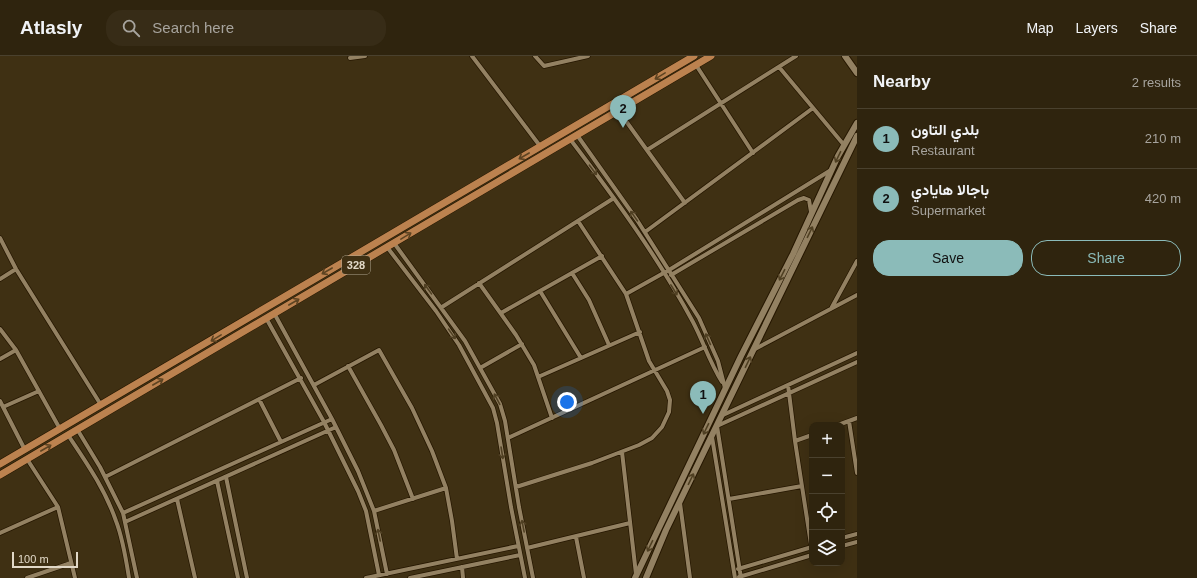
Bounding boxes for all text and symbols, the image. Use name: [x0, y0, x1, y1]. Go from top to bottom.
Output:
search box: [106, 10, 386, 46]
text: Atlasly: [20, 17, 82, 38]
icon: search: [120, 17, 142, 39]
text: Search here: [152, 19, 234, 36]
text: Map: [1026, 20, 1054, 36]
text: Layers: [1076, 20, 1118, 36]
text: Share: [1140, 20, 1177, 36]
one-way arrow: [654, 72, 666, 80]
text: Nearby: [873, 72, 931, 91]
text: 2 results: [1132, 75, 1181, 90]
pin: 2: [610, 95, 636, 128]
text: بلدي التاون: [911, 121, 979, 138]
text: 1: [882, 131, 890, 146]
text: 210 m: [1145, 131, 1181, 146]
text: Restaurant: [911, 143, 975, 158]
one-way arrow: [834, 151, 841, 163]
one-way arrow: [518, 152, 530, 160]
one-way arrow: [589, 164, 598, 175]
text: باجالا هايادي: [911, 181, 989, 198]
text: 2: [882, 191, 890, 206]
text: 420 m: [1145, 191, 1181, 206]
text: Supermarket: [911, 203, 985, 218]
one-way arrow: [630, 210, 638, 221]
one-way arrow: [807, 227, 814, 239]
one-way arrow: [400, 231, 412, 239]
button: Save: [873, 240, 1023, 276]
button: Share: [1031, 240, 1181, 276]
road number: 328: [342, 256, 370, 274]
one-way arrow: [321, 268, 333, 276]
one-way arrow: [778, 268, 786, 280]
one-way arrow: [424, 283, 433, 294]
one-way arrow: [669, 284, 678, 295]
one-way arrow: [288, 297, 300, 305]
one-way arrow: [448, 329, 456, 340]
one-way arrow: [704, 333, 712, 345]
one-way arrow: [210, 334, 222, 342]
one-way arrow: [745, 357, 752, 369]
one-way arrow: [152, 377, 164, 385]
pin: 1: [690, 381, 716, 414]
your location: [557, 392, 577, 412]
one-way arrow: [493, 393, 500, 405]
one-way arrow: [702, 422, 709, 434]
map controls: [809, 422, 845, 566]
button: +: [809, 422, 845, 458]
one-way arrow: [40, 443, 52, 451]
one-way arrow: [498, 446, 506, 459]
button: −: [809, 458, 845, 494]
one-way arrow: [688, 473, 695, 485]
button: locate: [809, 494, 845, 530]
one-way arrow: [519, 520, 527, 533]
one-way arrow: [375, 529, 383, 542]
button: layers: [809, 530, 845, 566]
one-way arrow: [646, 540, 653, 552]
scale bar: [12, 550, 78, 569]
text: 100 m: [18, 553, 49, 565]

